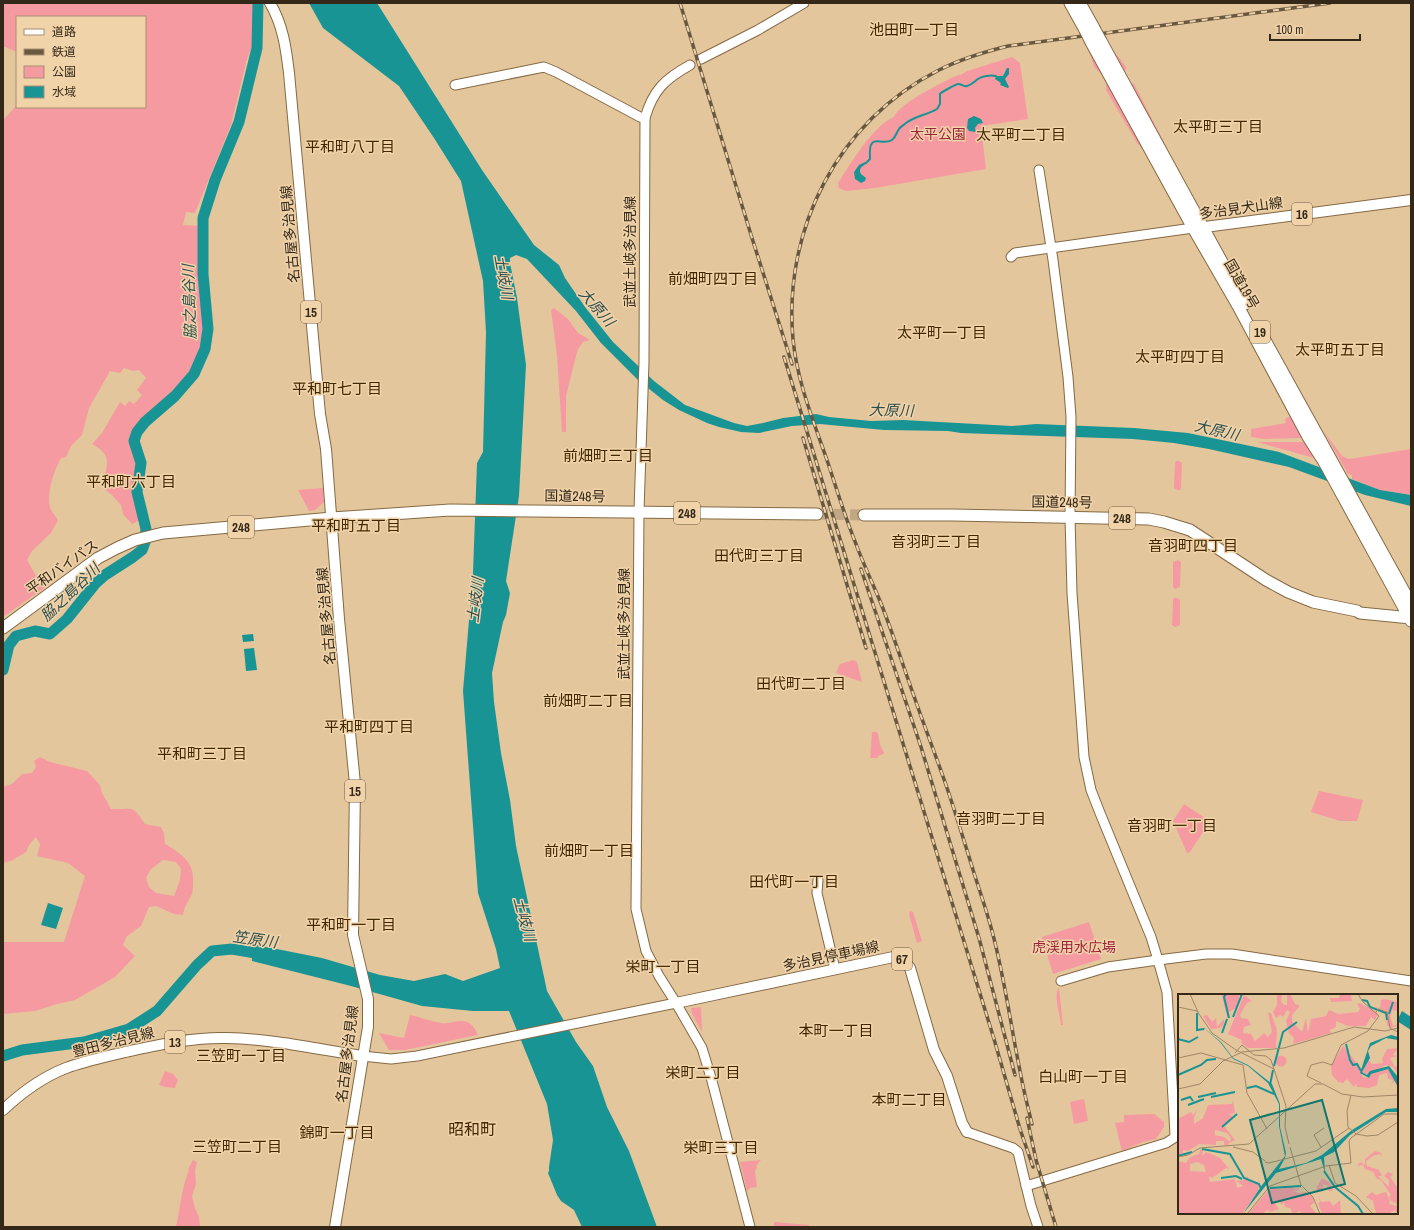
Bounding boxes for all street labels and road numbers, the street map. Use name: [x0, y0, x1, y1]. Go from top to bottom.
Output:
street label: 名古屋多治見線: [277, 184, 303, 284]
street label: 多治見犬山線: [1198, 193, 1284, 223]
street label: 武並土岐多治見線: [621, 196, 639, 308]
road number: 16: [1292, 203, 1312, 225]
street label: 国道19号: [1221, 256, 1263, 312]
road number: 15: [301, 301, 321, 323]
road number: 19: [1250, 321, 1270, 343]
street label: 国道248号: [544, 486, 606, 506]
street label: 国道248号: [1031, 492, 1093, 512]
road number: 248: [674, 502, 700, 524]
road number: 248: [1109, 507, 1135, 529]
road number: 248: [228, 516, 254, 538]
street label: 平和バイパス: [23, 536, 101, 598]
street label: 名古屋多治見線: [313, 566, 339, 666]
street label: 武並土岐多治見線: [615, 568, 633, 680]
road number: 15: [345, 780, 365, 802]
street label: 多治見停車場線: [781, 937, 881, 975]
road number: 67: [892, 948, 912, 970]
street label: 名古屋多治見線: [332, 1004, 362, 1104]
street label: 豊田多治見線: [70, 1023, 156, 1061]
road number: 13: [165, 1031, 185, 1053]

